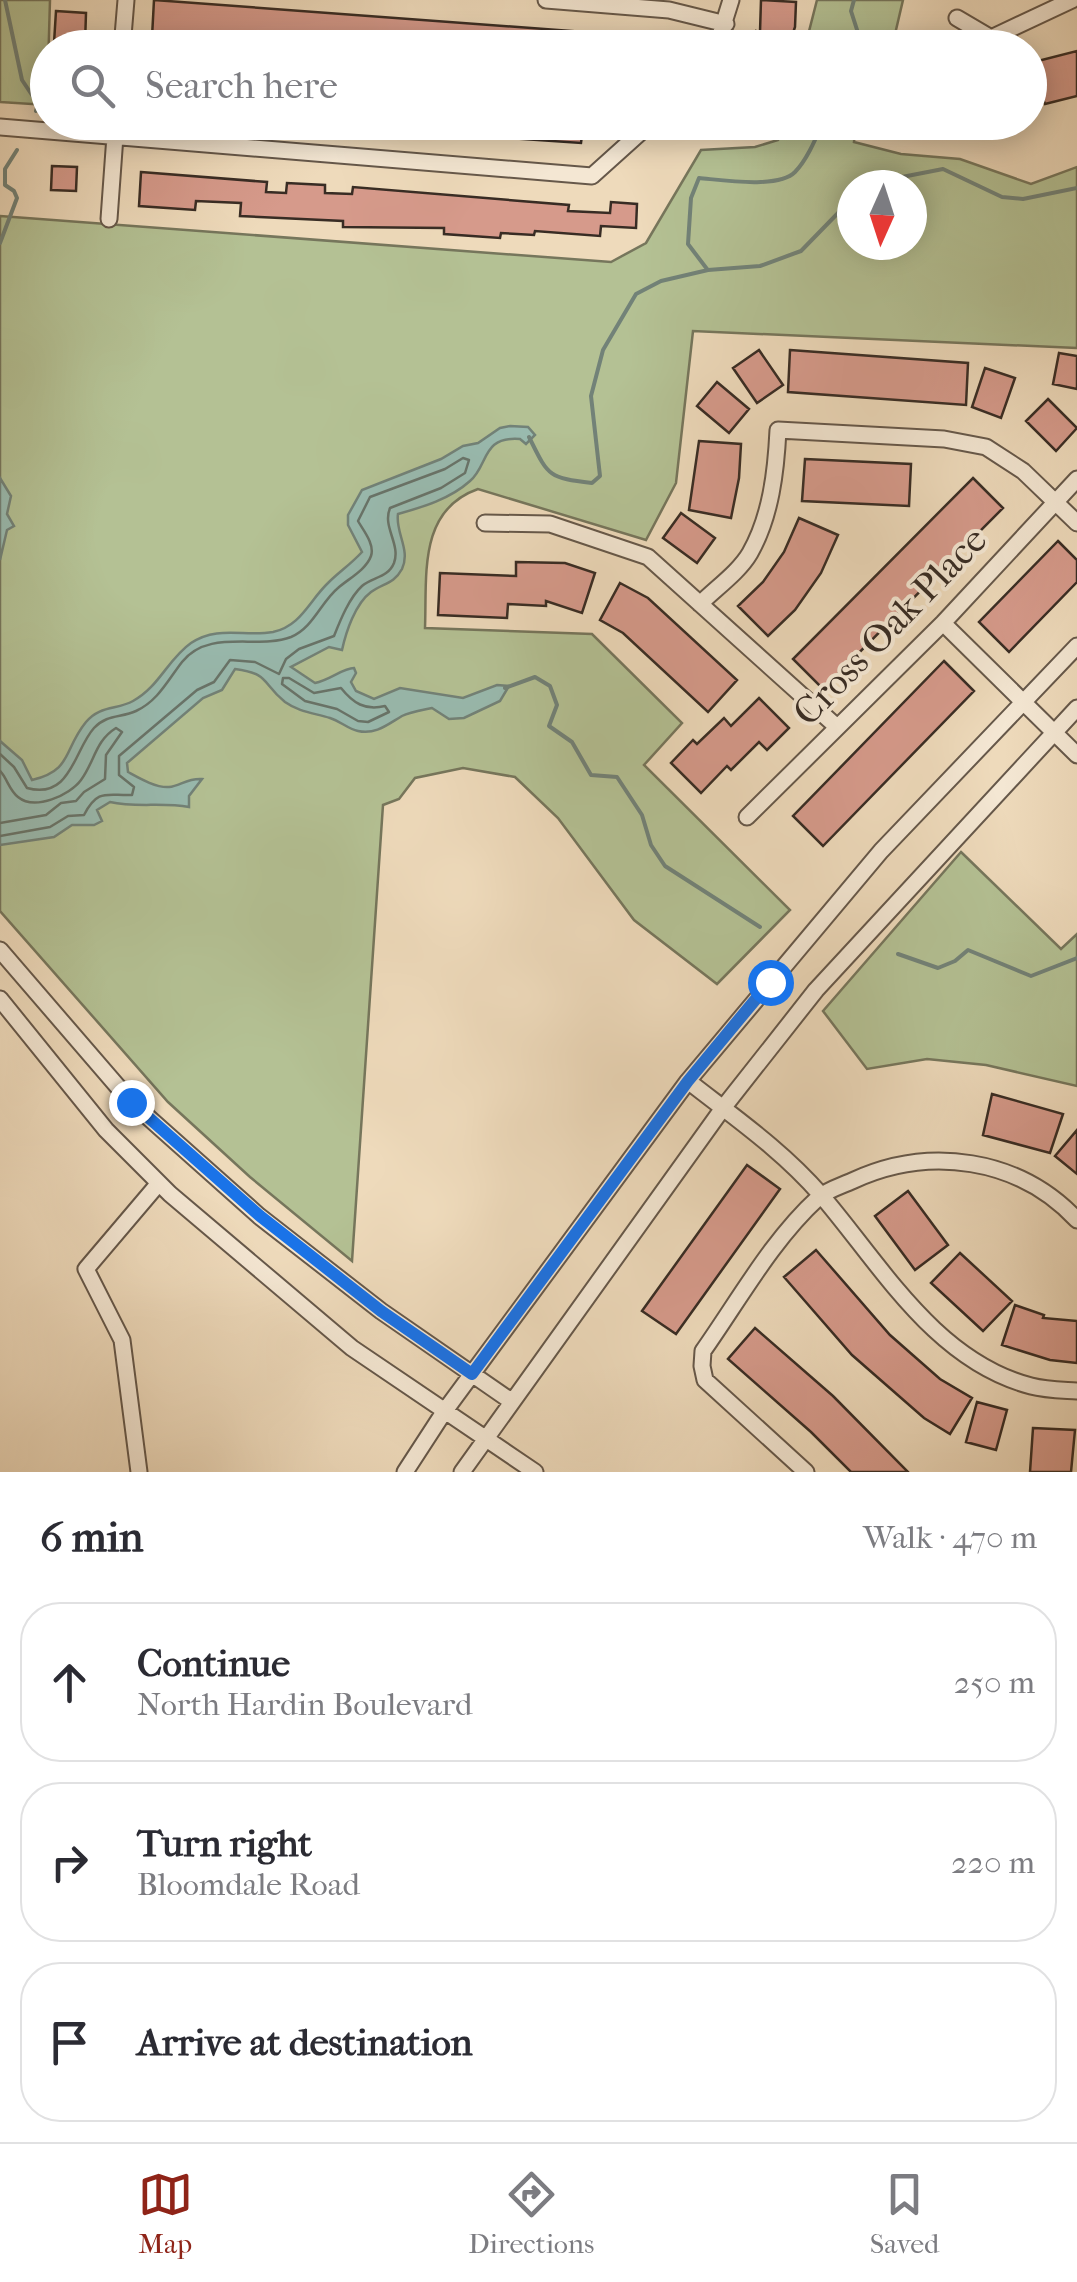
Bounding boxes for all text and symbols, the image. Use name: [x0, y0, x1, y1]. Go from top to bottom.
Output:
search box: [30, 30, 1047, 140]
icon: search: [65, 58, 120, 113]
text: Search here: [145, 63, 338, 108]
north arrow: [837, 170, 927, 260]
street label: Cross Oak Place: [784, 517, 996, 735]
route start: [748, 960, 794, 1006]
route end: [109, 1080, 155, 1126]
text: 6 min: [40, 1513, 143, 1562]
text: Walk · 470 m: [863, 1519, 1037, 1556]
text: Continue: [137, 1641, 290, 1686]
icon: ahead: [42, 1655, 97, 1710]
text: 250 m: [954, 1664, 1035, 1701]
text: North Hardin Boulevard: [137, 1686, 473, 1723]
text: Turn right: [137, 1821, 312, 1866]
icon: right: [42, 1835, 97, 1890]
text: 220 m: [951, 1844, 1035, 1881]
text: Bloomdale Road: [137, 1866, 360, 1903]
icon: arrive: [42, 2015, 97, 2070]
text: Arrive at destination: [137, 2020, 473, 2065]
tab: Map: [138, 2167, 193, 2260]
tab: Directions: [468, 2167, 594, 2260]
tab: Saved: [870, 2167, 939, 2260]

